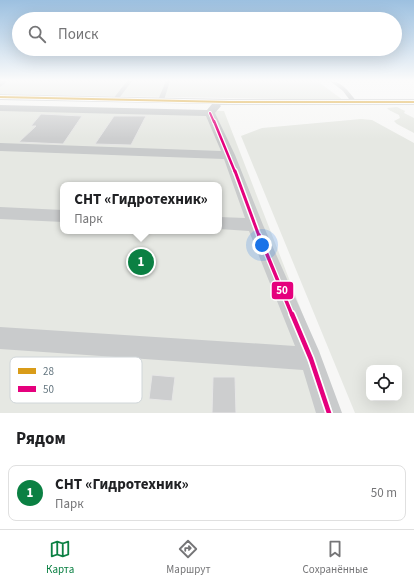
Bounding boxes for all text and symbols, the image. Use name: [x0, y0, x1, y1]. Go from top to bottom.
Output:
search box: [12, 12, 402, 56]
icon: search: [26, 23, 48, 45]
text: Поиск: [58, 24, 99, 45]
popup: [60, 182, 222, 234]
text: СНТ «Гидротехник»: [74, 189, 208, 210]
text: Парк: [74, 210, 103, 228]
your location: [252, 235, 272, 255]
pin: 1: [128, 247, 154, 277]
line badge: 50: [271, 281, 294, 300]
text: 50: [276, 283, 288, 298]
legend: [10, 357, 142, 403]
text: 28: [43, 364, 54, 379]
map controls: [366, 365, 402, 401]
button: locate: [366, 365, 402, 401]
text: 50: [43, 382, 54, 397]
text: Рядом: [16, 427, 66, 451]
text: СНТ «Гидротехник»: [55, 474, 189, 495]
text: 1: [27, 484, 33, 502]
text: 50 m: [371, 484, 397, 502]
text: Парк: [55, 495, 84, 513]
tab: Карта: [46, 538, 74, 577]
tab: Маршрут: [166, 538, 211, 577]
tab: Сохранённые: [303, 538, 368, 577]

